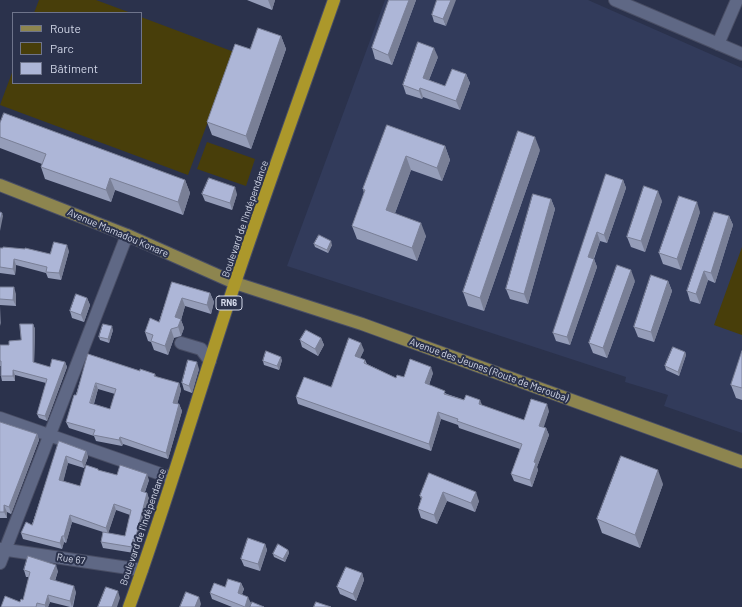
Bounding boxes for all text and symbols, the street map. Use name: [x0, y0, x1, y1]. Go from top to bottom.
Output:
legend: [12, 12, 142, 84]
text: Route: [50, 21, 81, 35]
text: Parc: [50, 41, 74, 55]
text: Bâtiment: [50, 61, 98, 75]
street label: Boulevard de l'Indépendance: [219, 159, 271, 279]
street label: Avenue Mamadou Konare: [66, 206, 170, 260]
road number: RN6: [216, 296, 242, 310]
street label: Avenue des Jeunes (Route de Merouba): [408, 336, 570, 404]
street label: Boulevard de l'Indépendance: [117, 467, 169, 587]
street label: Rue 67: [56, 551, 86, 567]

